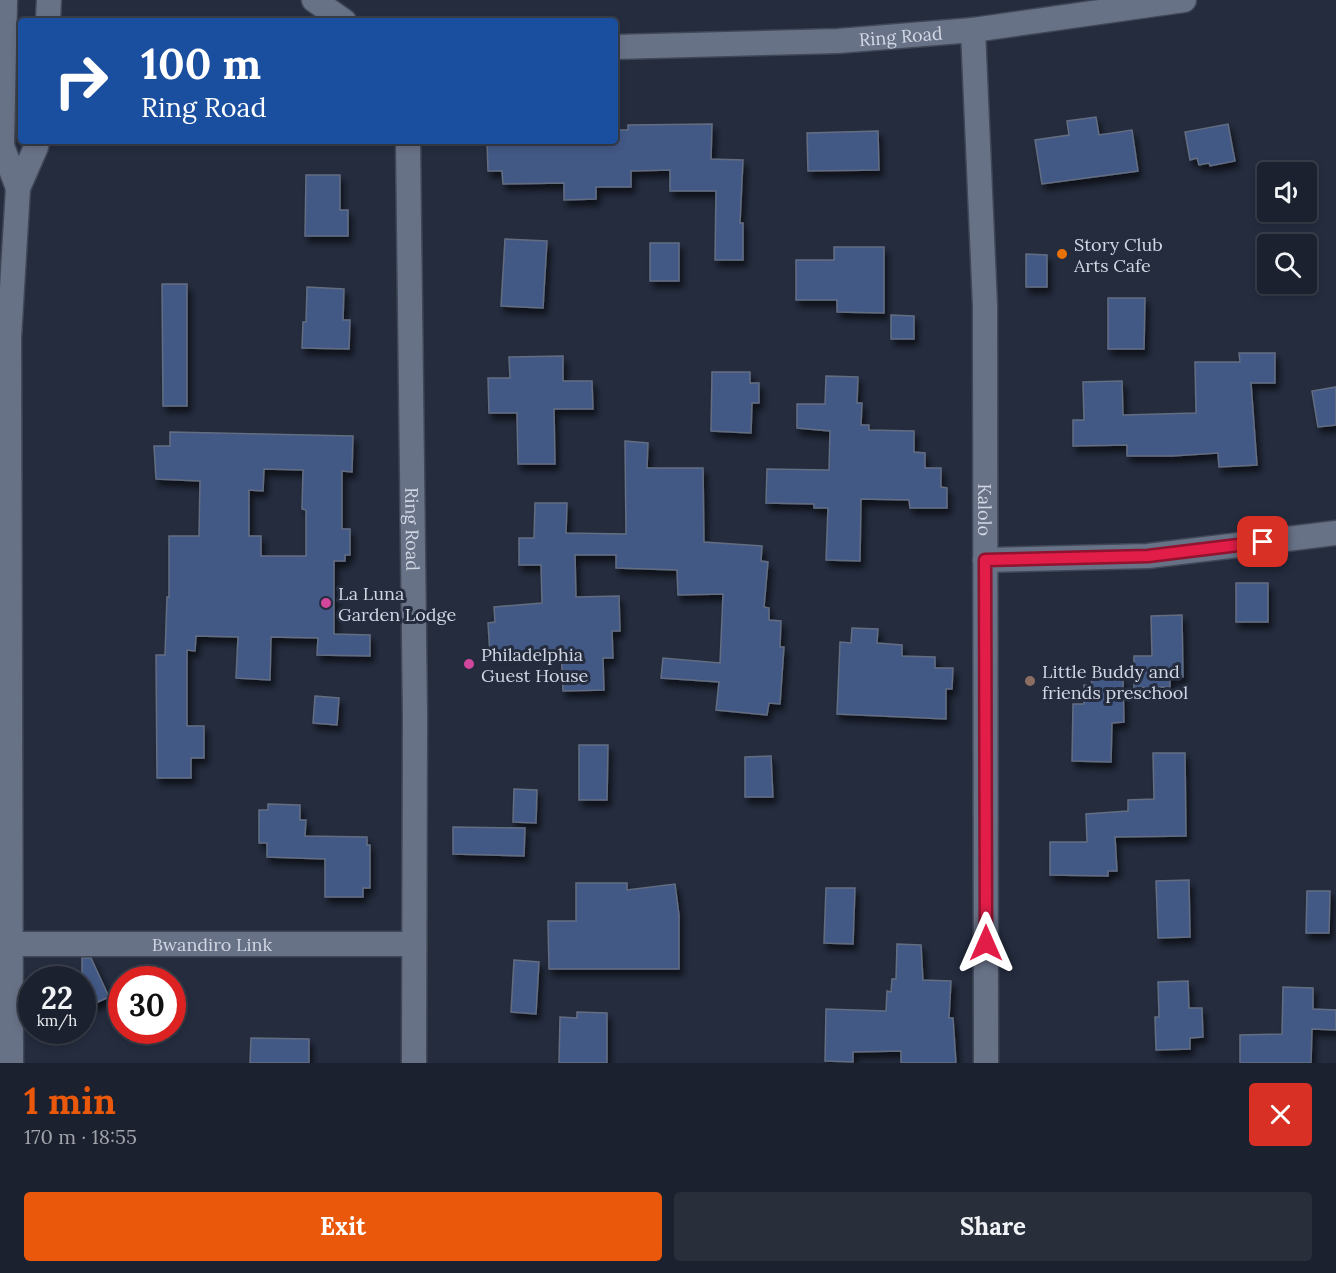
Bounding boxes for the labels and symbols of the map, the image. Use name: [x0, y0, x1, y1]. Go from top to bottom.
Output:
street label: Ring Road: [858, 21, 944, 51]
place label: Story Club Arts Cafe: [1073, 233, 1163, 277]
marker: Story Club Arts Cafe: [1055, 247, 1069, 261]
street label: Kalolo: [974, 483, 997, 536]
street label: Ring Road: [401, 487, 425, 571]
pin: [1237, 516, 1288, 567]
place label: La Luna Garden Lodge: [338, 582, 456, 626]
marker: La Luna Garden Lodge: [319, 596, 333, 610]
place label: Philadelphia Guest House: [481, 643, 588, 687]
marker: Philadelphia Guest House: [462, 657, 476, 671]
place label: Little Buddy and friends preschool: [1042, 660, 1188, 704]
marker: Little Buddy and friends preschool: [1023, 674, 1037, 688]
position arrow: [954, 911, 1018, 975]
street label: Bwandiro Link: [152, 933, 272, 956]
speed limit sign: 30: [108, 966, 186, 1044]

